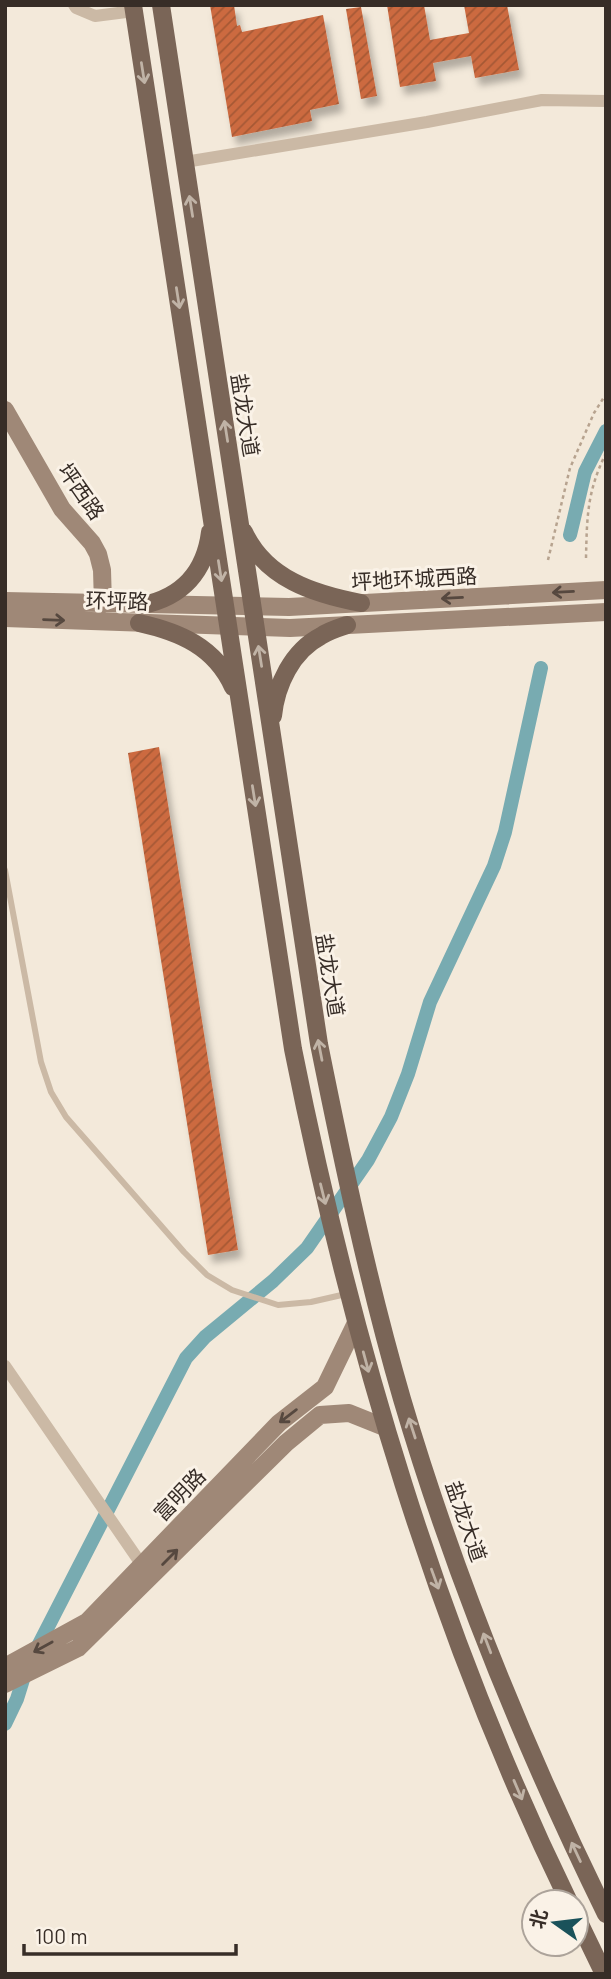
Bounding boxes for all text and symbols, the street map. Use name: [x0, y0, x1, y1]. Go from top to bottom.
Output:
one-way arrow: [137, 61, 150, 84]
one-way arrow: [185, 195, 198, 218]
one-way arrow: [171, 286, 184, 308]
street label: 盐龙大道: [227, 372, 265, 458]
one-way arrow: [219, 420, 232, 443]
street label: 坪西路: [54, 458, 110, 524]
one-way arrow: [213, 559, 226, 582]
street label: 坪地环城西路: [350, 562, 478, 594]
street label: 环坪路: [85, 586, 149, 614]
one-way arrow: [552, 586, 575, 599]
one-way arrow: [441, 592, 464, 605]
one-way arrow: [42, 613, 65, 626]
one-way arrow: [253, 645, 266, 668]
one-way arrow: [248, 784, 261, 807]
street label: 盐龙大道: [312, 932, 350, 1018]
one-way arrow: [313, 1039, 326, 1062]
one-way arrow: [317, 1182, 330, 1205]
one-way arrow: [360, 1350, 373, 1373]
one-way arrow: [280, 1408, 298, 1423]
one-way arrow: [405, 1418, 417, 1440]
street label: 富明路: [148, 1463, 210, 1525]
street label: 盐龙大道: [442, 1477, 492, 1565]
one-way arrow: [161, 1549, 178, 1566]
one-way arrow: [430, 1567, 442, 1589]
one-way arrow: [480, 1633, 493, 1654]
one-way arrow: [33, 1640, 53, 1654]
one-way arrow: [513, 1779, 526, 1800]
one-way arrow: [569, 1842, 582, 1863]
north arrow: [520, 1888, 590, 1958]
text: 北: [525, 1907, 551, 1931]
scale bar: [24, 1912, 236, 1956]
text: 100 m: [35, 1923, 88, 1948]

